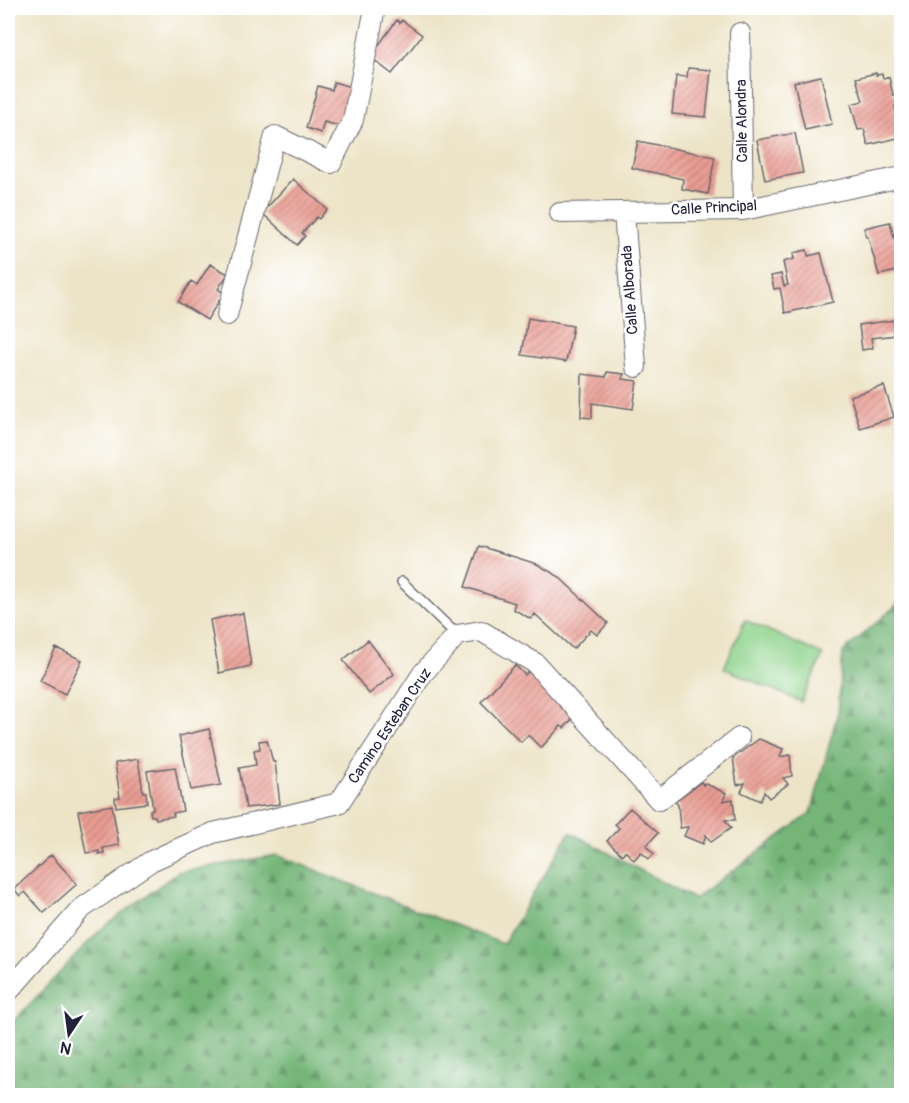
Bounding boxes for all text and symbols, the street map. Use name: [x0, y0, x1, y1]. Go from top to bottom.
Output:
street label: Calle Alondra: [732, 79, 752, 163]
street label: Calle Principal: [670, 196, 758, 220]
street label: Calle Alborada: [617, 245, 643, 335]
street label: Camino Esteban Cruz: [344, 664, 436, 788]
north arrow: [39, 1004, 99, 1064]
text: N: [58, 1037, 73, 1059]

